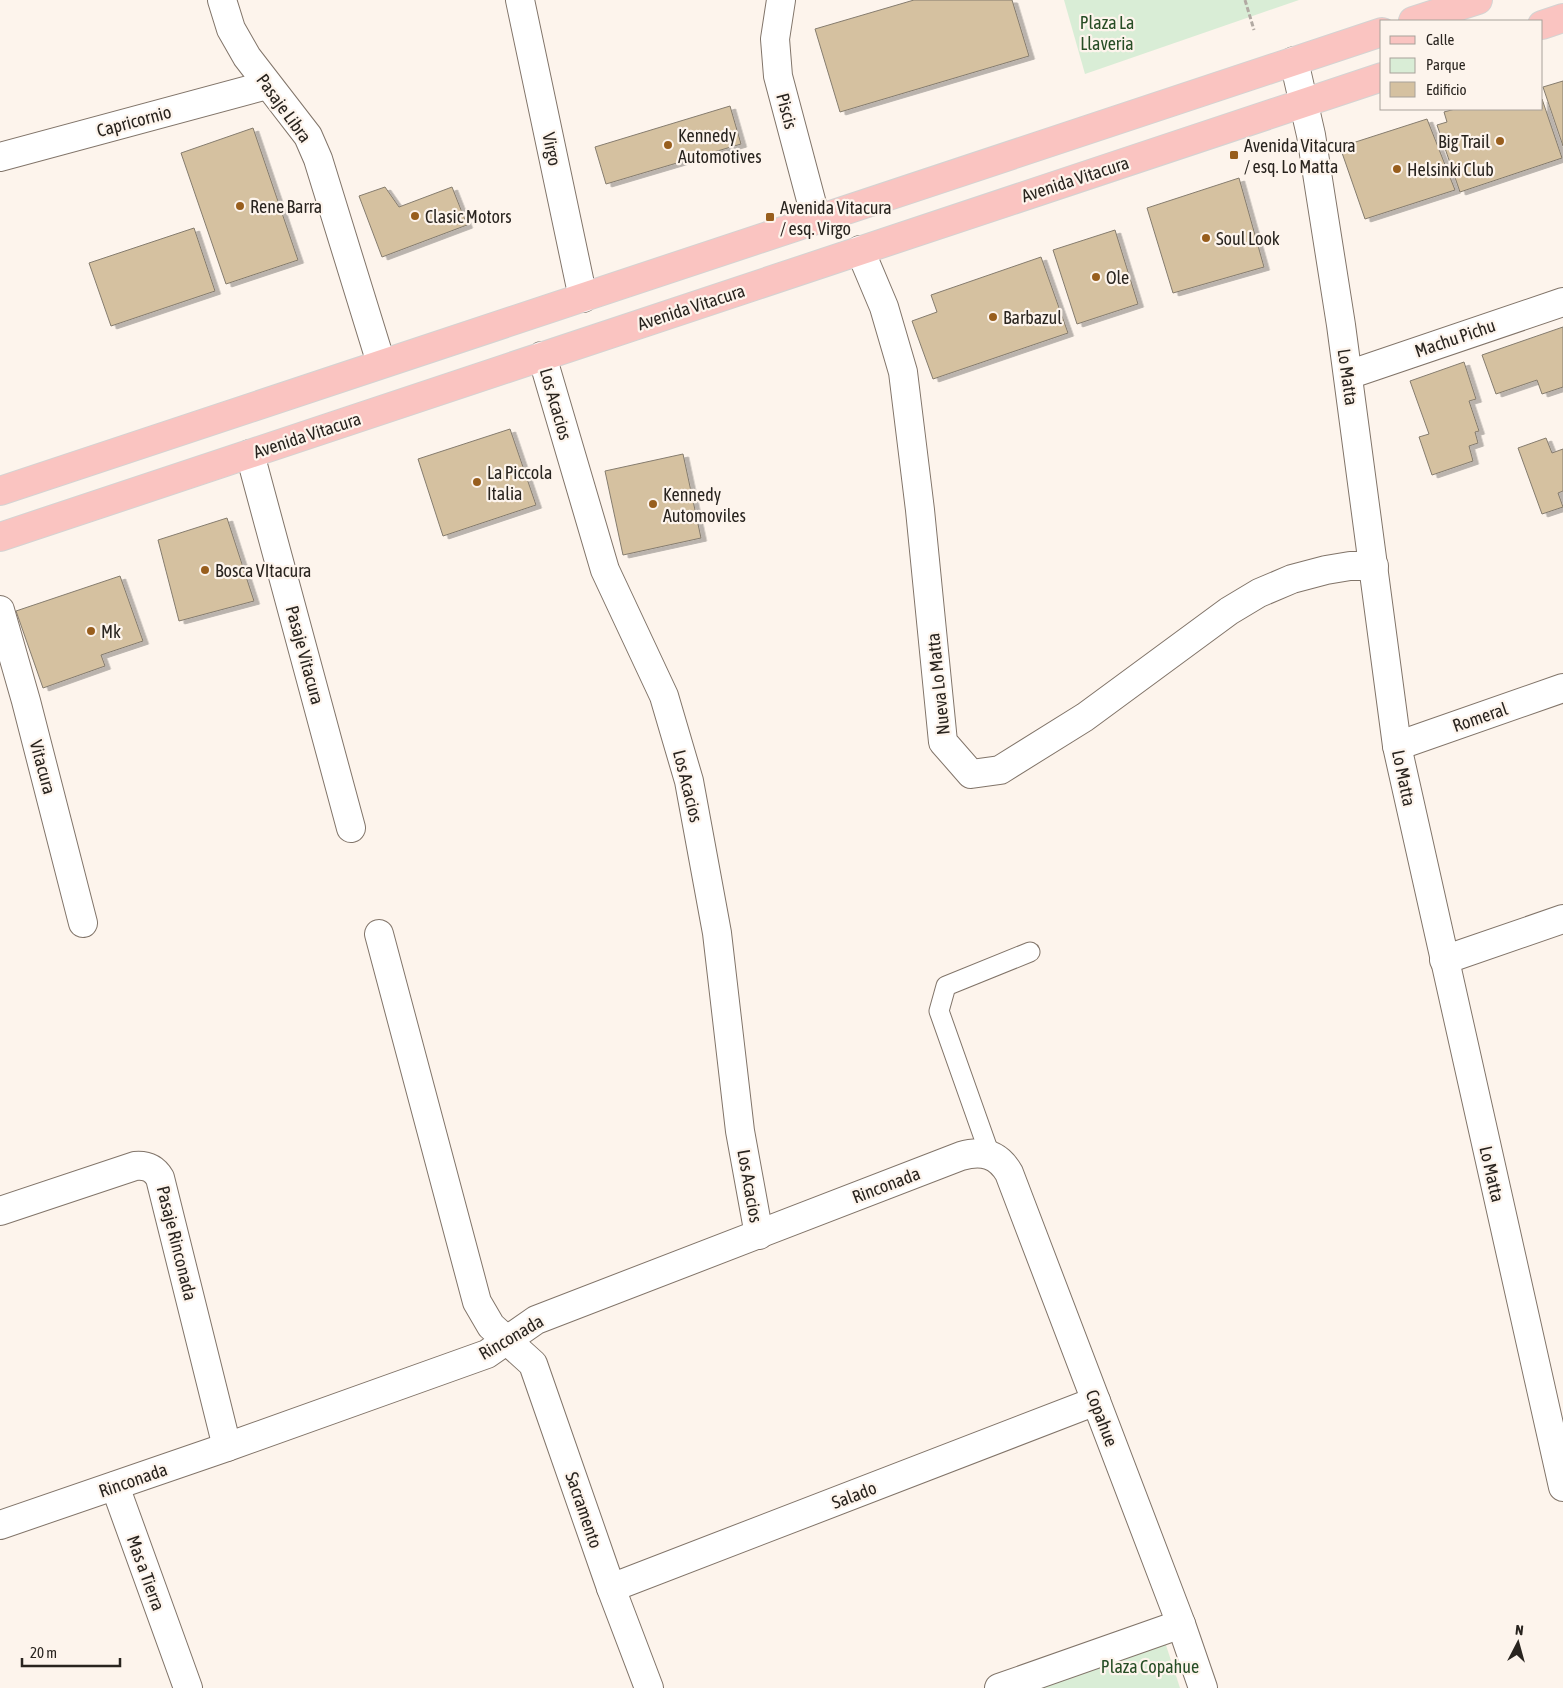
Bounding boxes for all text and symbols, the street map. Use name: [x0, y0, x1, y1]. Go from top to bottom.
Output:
park label: Plaza La Llaveria: [1080, 12, 1134, 54]
legend: [1380, 20, 1543, 110]
text: Calle: [1426, 31, 1455, 48]
text: Parque: [1426, 56, 1466, 73]
street label: Pasaje Libra: [252, 70, 316, 146]
text: Edificio: [1426, 81, 1467, 98]
street label: Piscis: [772, 91, 802, 131]
street label: Capricornio: [94, 101, 174, 141]
place label: Kennedy Automotives: [678, 125, 761, 167]
street label: Virgo: [538, 130, 566, 168]
place label: Big Trail: [1438, 131, 1490, 152]
place label: Avenida Vitacura / esq. Lo Matta: [1244, 135, 1356, 177]
marker: Big Trail: [1494, 135, 1506, 147]
marker: Kennedy Automotives: [662, 139, 674, 151]
marker: Avenida Vitacura / esq. Lo Matta: [1228, 149, 1240, 161]
street label: Avenida Vitacura: [1019, 152, 1131, 206]
place label: Helsinki Club: [1407, 159, 1494, 180]
marker: Helsinki Club: [1391, 163, 1403, 175]
place label: Rene Barra: [250, 196, 322, 217]
place label: Avenida Vitacura / esq. Virgo: [780, 197, 892, 239]
marker: Rene Barra: [234, 200, 246, 212]
place label: Clasic Motors: [425, 206, 512, 227]
marker: Clasic Motors: [409, 210, 421, 222]
marker: Avenida Vitacura / esq. Virgo: [764, 211, 776, 223]
place label: Soul Look: [1216, 228, 1280, 249]
marker: Soul Look: [1200, 232, 1212, 244]
place label: Ole: [1106, 267, 1129, 288]
marker: Ole: [1090, 271, 1102, 283]
street label: Avenida Vitacura: [635, 280, 747, 334]
place label: Barbazul: [1003, 307, 1062, 328]
marker: Barbazul: [987, 311, 999, 323]
street label: Machu Pichu: [1412, 314, 1498, 362]
street label: Lo Matta: [1334, 347, 1362, 407]
street label: Los Acacios: [536, 366, 576, 442]
street label: Avenida Vitacura: [251, 408, 363, 462]
place label: La Piccola Italia: [487, 462, 552, 504]
marker: La Piccola Italia: [471, 476, 483, 488]
place label: Kennedy Automoviles: [663, 484, 746, 526]
marker: Kennedy Automoviles: [647, 498, 659, 510]
place label: Bosca VItacura: [215, 560, 311, 581]
marker: Bosca VItacura: [199, 564, 211, 576]
street label: Pasaje Vitacura: [282, 603, 328, 707]
place label: Mk: [101, 621, 121, 642]
marker: Mk: [85, 625, 97, 637]
street label: Nueva Lo Matta: [922, 632, 954, 736]
street label: Romeral: [1450, 698, 1510, 736]
street label: Vitacura: [26, 738, 60, 796]
street label: Los Acacios: [669, 748, 707, 824]
street label: Lo Matta: [1388, 748, 1420, 808]
street label: Lo Matta: [1475, 1144, 1509, 1204]
street label: Los Acacios: [733, 1148, 767, 1224]
street label: Rinconada: [849, 1162, 923, 1208]
street label: Pasaje Rinconada: [153, 1184, 201, 1302]
street label: Rinconada: [475, 1310, 547, 1364]
street label: Copahue: [1082, 1387, 1122, 1449]
street label: Rinconada: [96, 1459, 170, 1501]
street label: Sacramento: [561, 1469, 607, 1551]
street label: Salado: [829, 1477, 879, 1513]
street label: Mas a Tierra: [123, 1532, 169, 1614]
north arrow: [1493, 1618, 1543, 1668]
text: N: [1514, 1622, 1524, 1638]
scale bar: [22, 1636, 120, 1668]
text: 20 m: [30, 1644, 57, 1661]
park label: Plaza Copahue: [1101, 1656, 1199, 1677]

